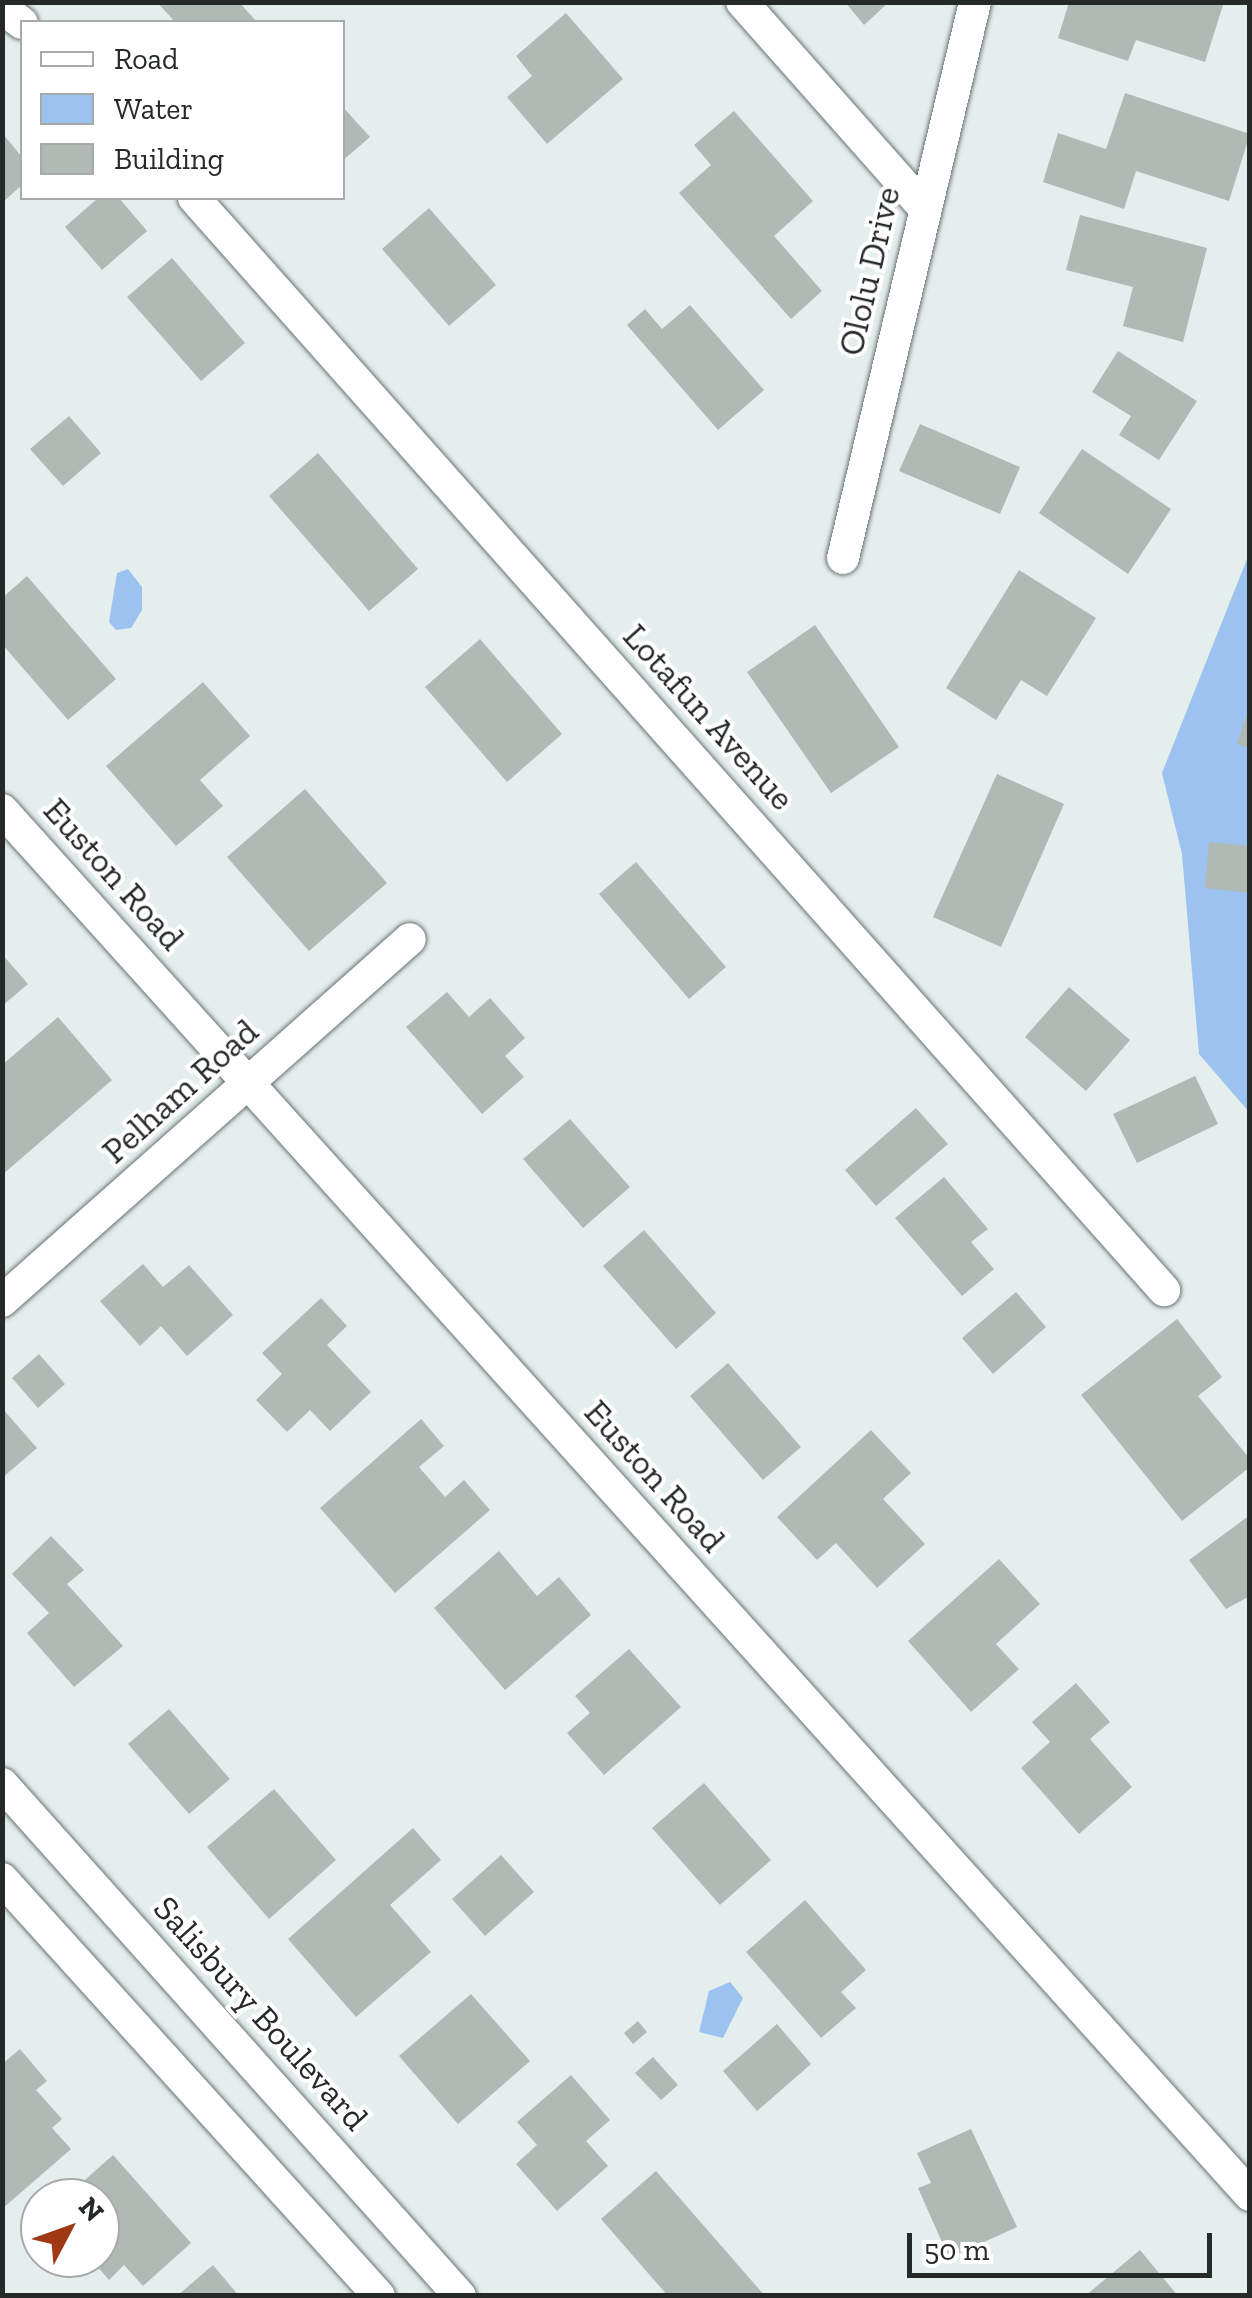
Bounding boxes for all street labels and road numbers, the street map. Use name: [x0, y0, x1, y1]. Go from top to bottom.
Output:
street label: Ololu Drive: [829, 183, 909, 359]
street label: Lotafun Avenue: [614, 615, 804, 819]
street label: Euston Road: [35, 789, 193, 959]
street label: Pelham Road: [93, 1010, 267, 1172]
street label: Euston Road: [576, 1391, 734, 1561]
street label: Salisbury Boulevard: [145, 1887, 377, 2139]

